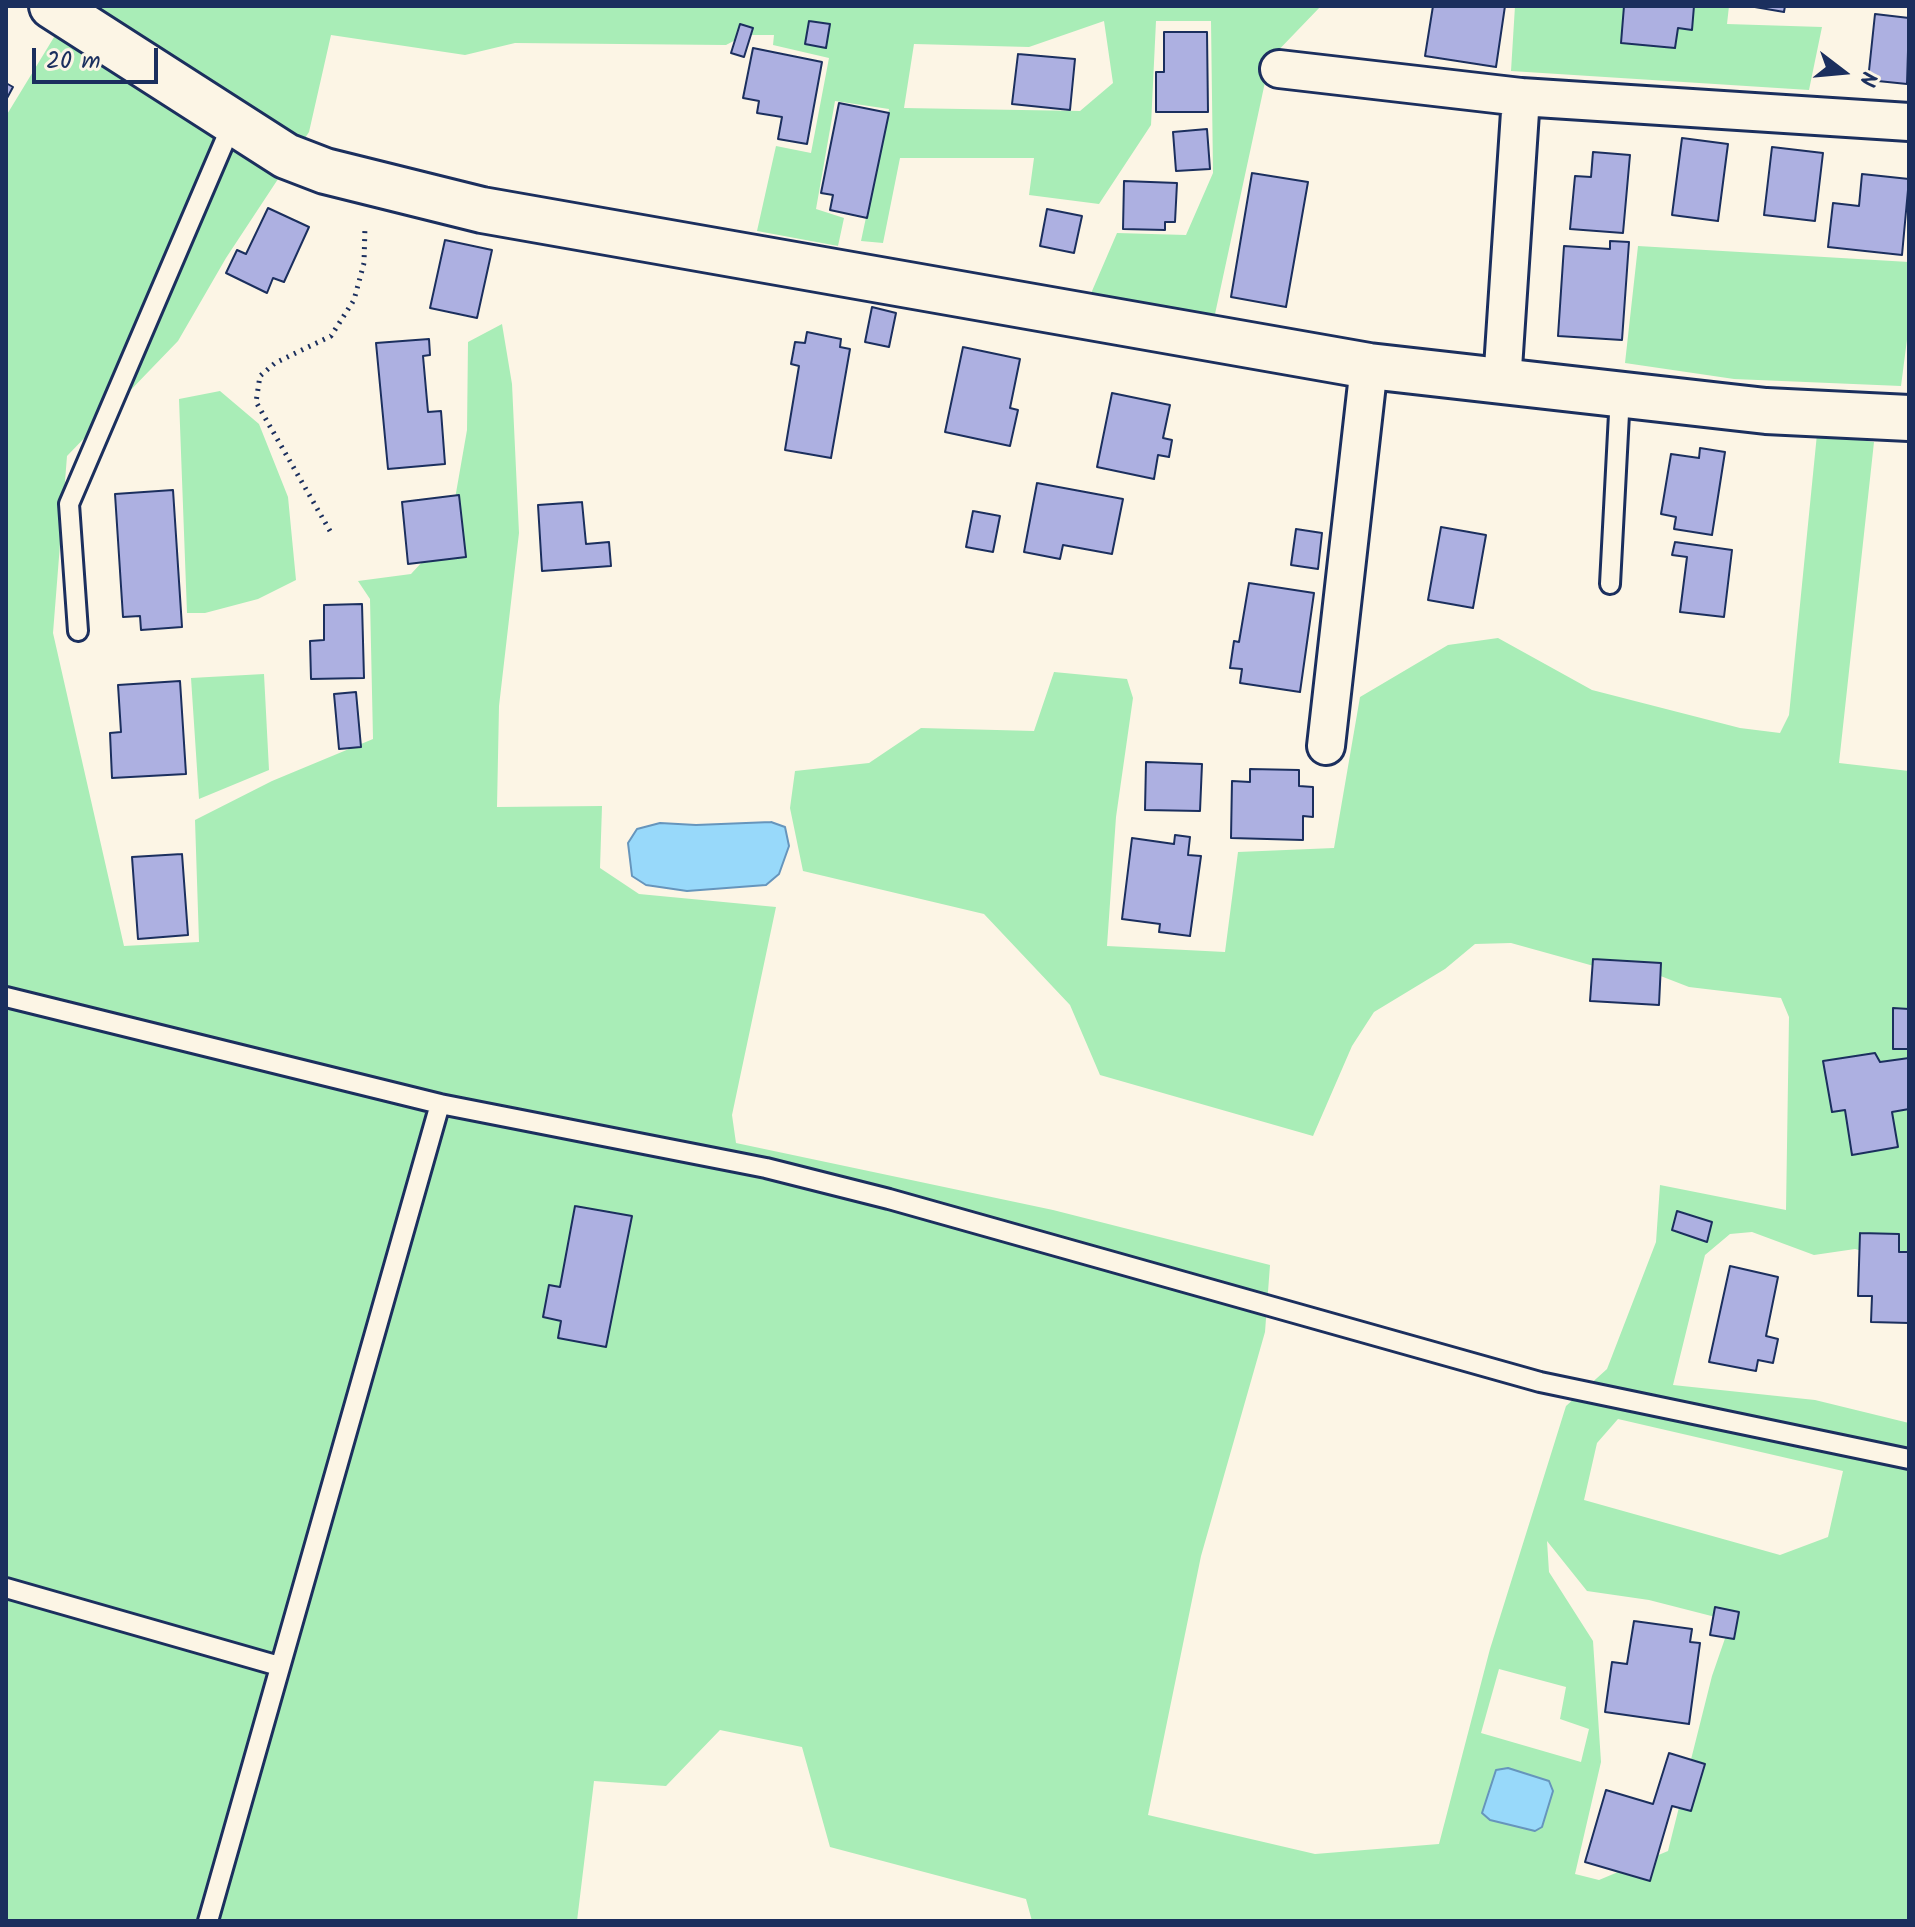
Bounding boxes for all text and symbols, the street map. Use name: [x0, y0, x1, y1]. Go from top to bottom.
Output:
scale bar: [36, 32, 162, 82]
north arrow: [1803, 32, 1883, 112]
text: 20 m: [46, 42, 101, 81]
text: N: [1848, 67, 1885, 90]

